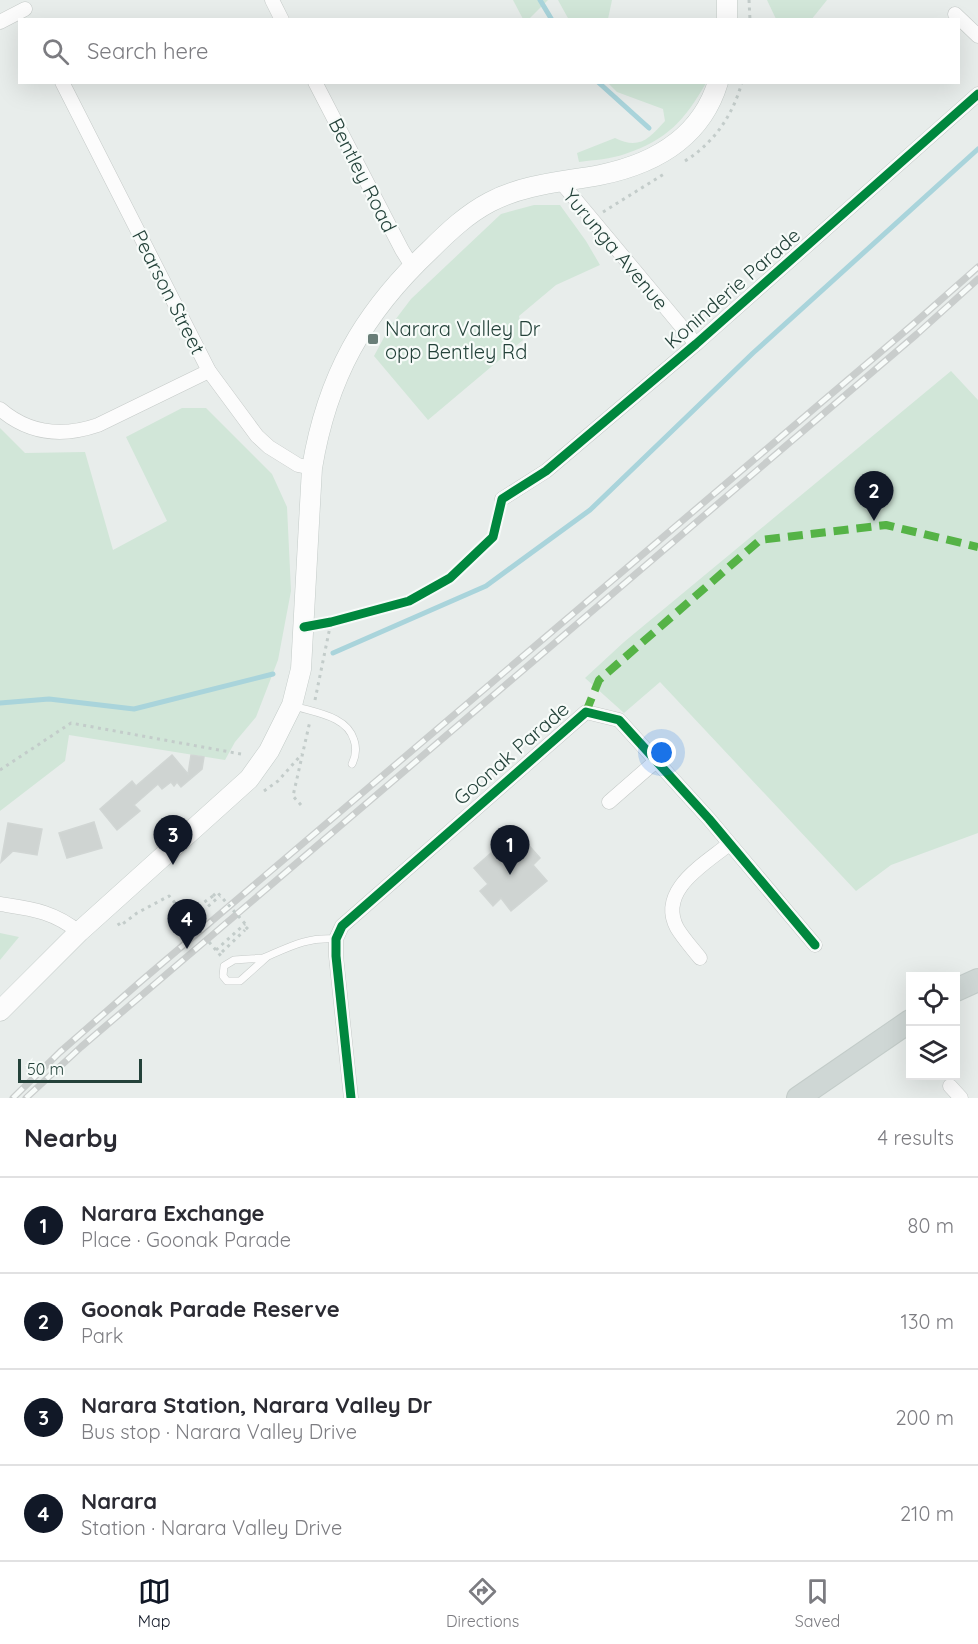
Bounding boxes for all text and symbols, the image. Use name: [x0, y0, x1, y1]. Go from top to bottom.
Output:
search box: [18, 18, 960, 84]
icon: search: [39, 35, 72, 68]
text: Search here: [87, 37, 208, 65]
street label: Bentley Road: [324, 114, 402, 236]
street label: Yurunga Avenue: [558, 183, 674, 315]
street label: Koninderie Parade: [659, 222, 805, 354]
street label: Pearson Street: [127, 226, 211, 358]
place label: Narara Valley Dr opp Bentley Rd: [385, 316, 541, 364]
marker: Narara Valley Dr opp Bentley Rd: [366, 332, 380, 346]
pin: 2: [854, 472, 894, 521]
street label: Goonak Parade: [448, 696, 574, 810]
your location: [647, 738, 676, 767]
pin: 3: [154, 816, 192, 865]
pin: 1: [490, 826, 530, 875]
pin: 4: [168, 900, 207, 949]
map controls: [906, 972, 960, 1080]
button: locate: [906, 972, 960, 1026]
button: layers: [906, 1026, 960, 1080]
scale bar: [18, 1056, 142, 1084]
text: 50 m: [27, 1059, 64, 1079]
text: Nearby: [24, 1121, 118, 1154]
text: 4 results: [878, 1125, 954, 1150]
text: Narara Exchange: [81, 1199, 264, 1227]
text: 1: [40, 1213, 47, 1238]
text: 80 m: [908, 1213, 954, 1238]
text: Place · Goonak Parade: [81, 1227, 291, 1252]
text: Goonak Parade Reserve: [81, 1295, 340, 1323]
text: 2: [38, 1309, 49, 1334]
text: 130 m: [901, 1309, 954, 1334]
text: Park: [81, 1323, 123, 1348]
text: Narara Station, Narara Valley Dr: [81, 1391, 432, 1419]
text: 3: [38, 1405, 49, 1430]
text: 200 m: [895, 1405, 954, 1430]
text: Bus stop · Narara Valley Drive: [81, 1419, 357, 1444]
text: Narara: [81, 1487, 157, 1515]
text: 4: [38, 1501, 49, 1526]
text: 210 m: [900, 1501, 954, 1526]
text: Station · Narara Valley Drive: [81, 1515, 342, 1540]
tab: Map: [138, 1575, 171, 1631]
tab: Directions: [446, 1575, 519, 1631]
tab: Saved: [795, 1575, 840, 1631]

